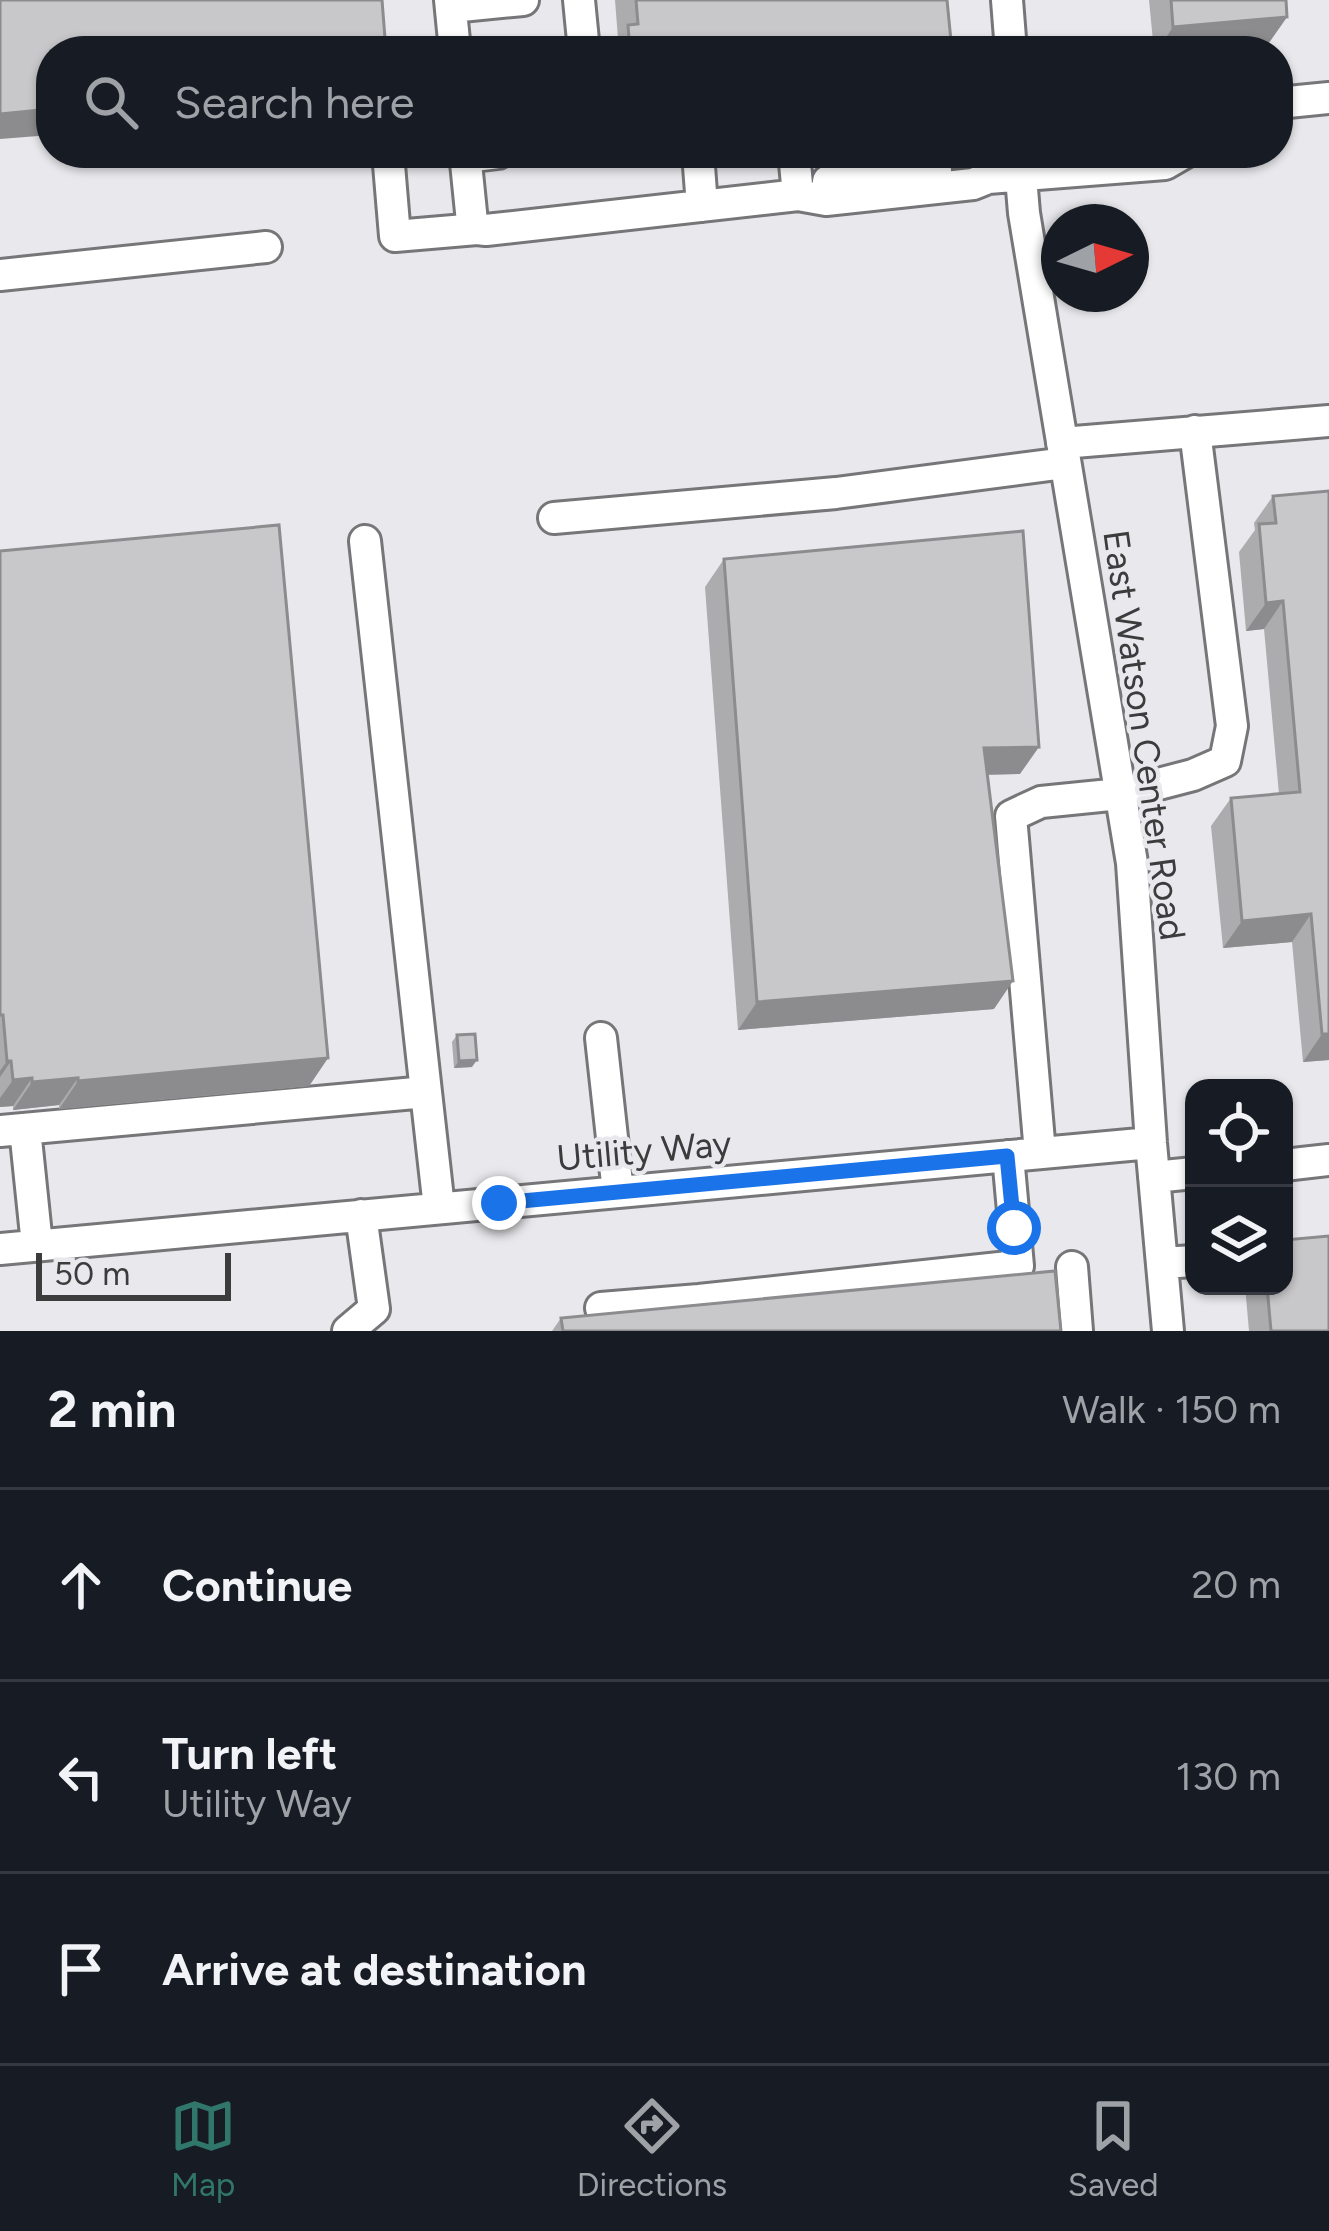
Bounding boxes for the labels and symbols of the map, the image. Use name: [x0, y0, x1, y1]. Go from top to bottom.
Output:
north arrow: [1041, 204, 1149, 312]
street label: East Watson Center Road: [1094, 527, 1195, 943]
street label: Utility Way: [555, 1121, 733, 1180]
route end: [472, 1176, 526, 1230]
route start: [987, 1201, 1041, 1255]
scale bar: [36, 1247, 231, 1300]

